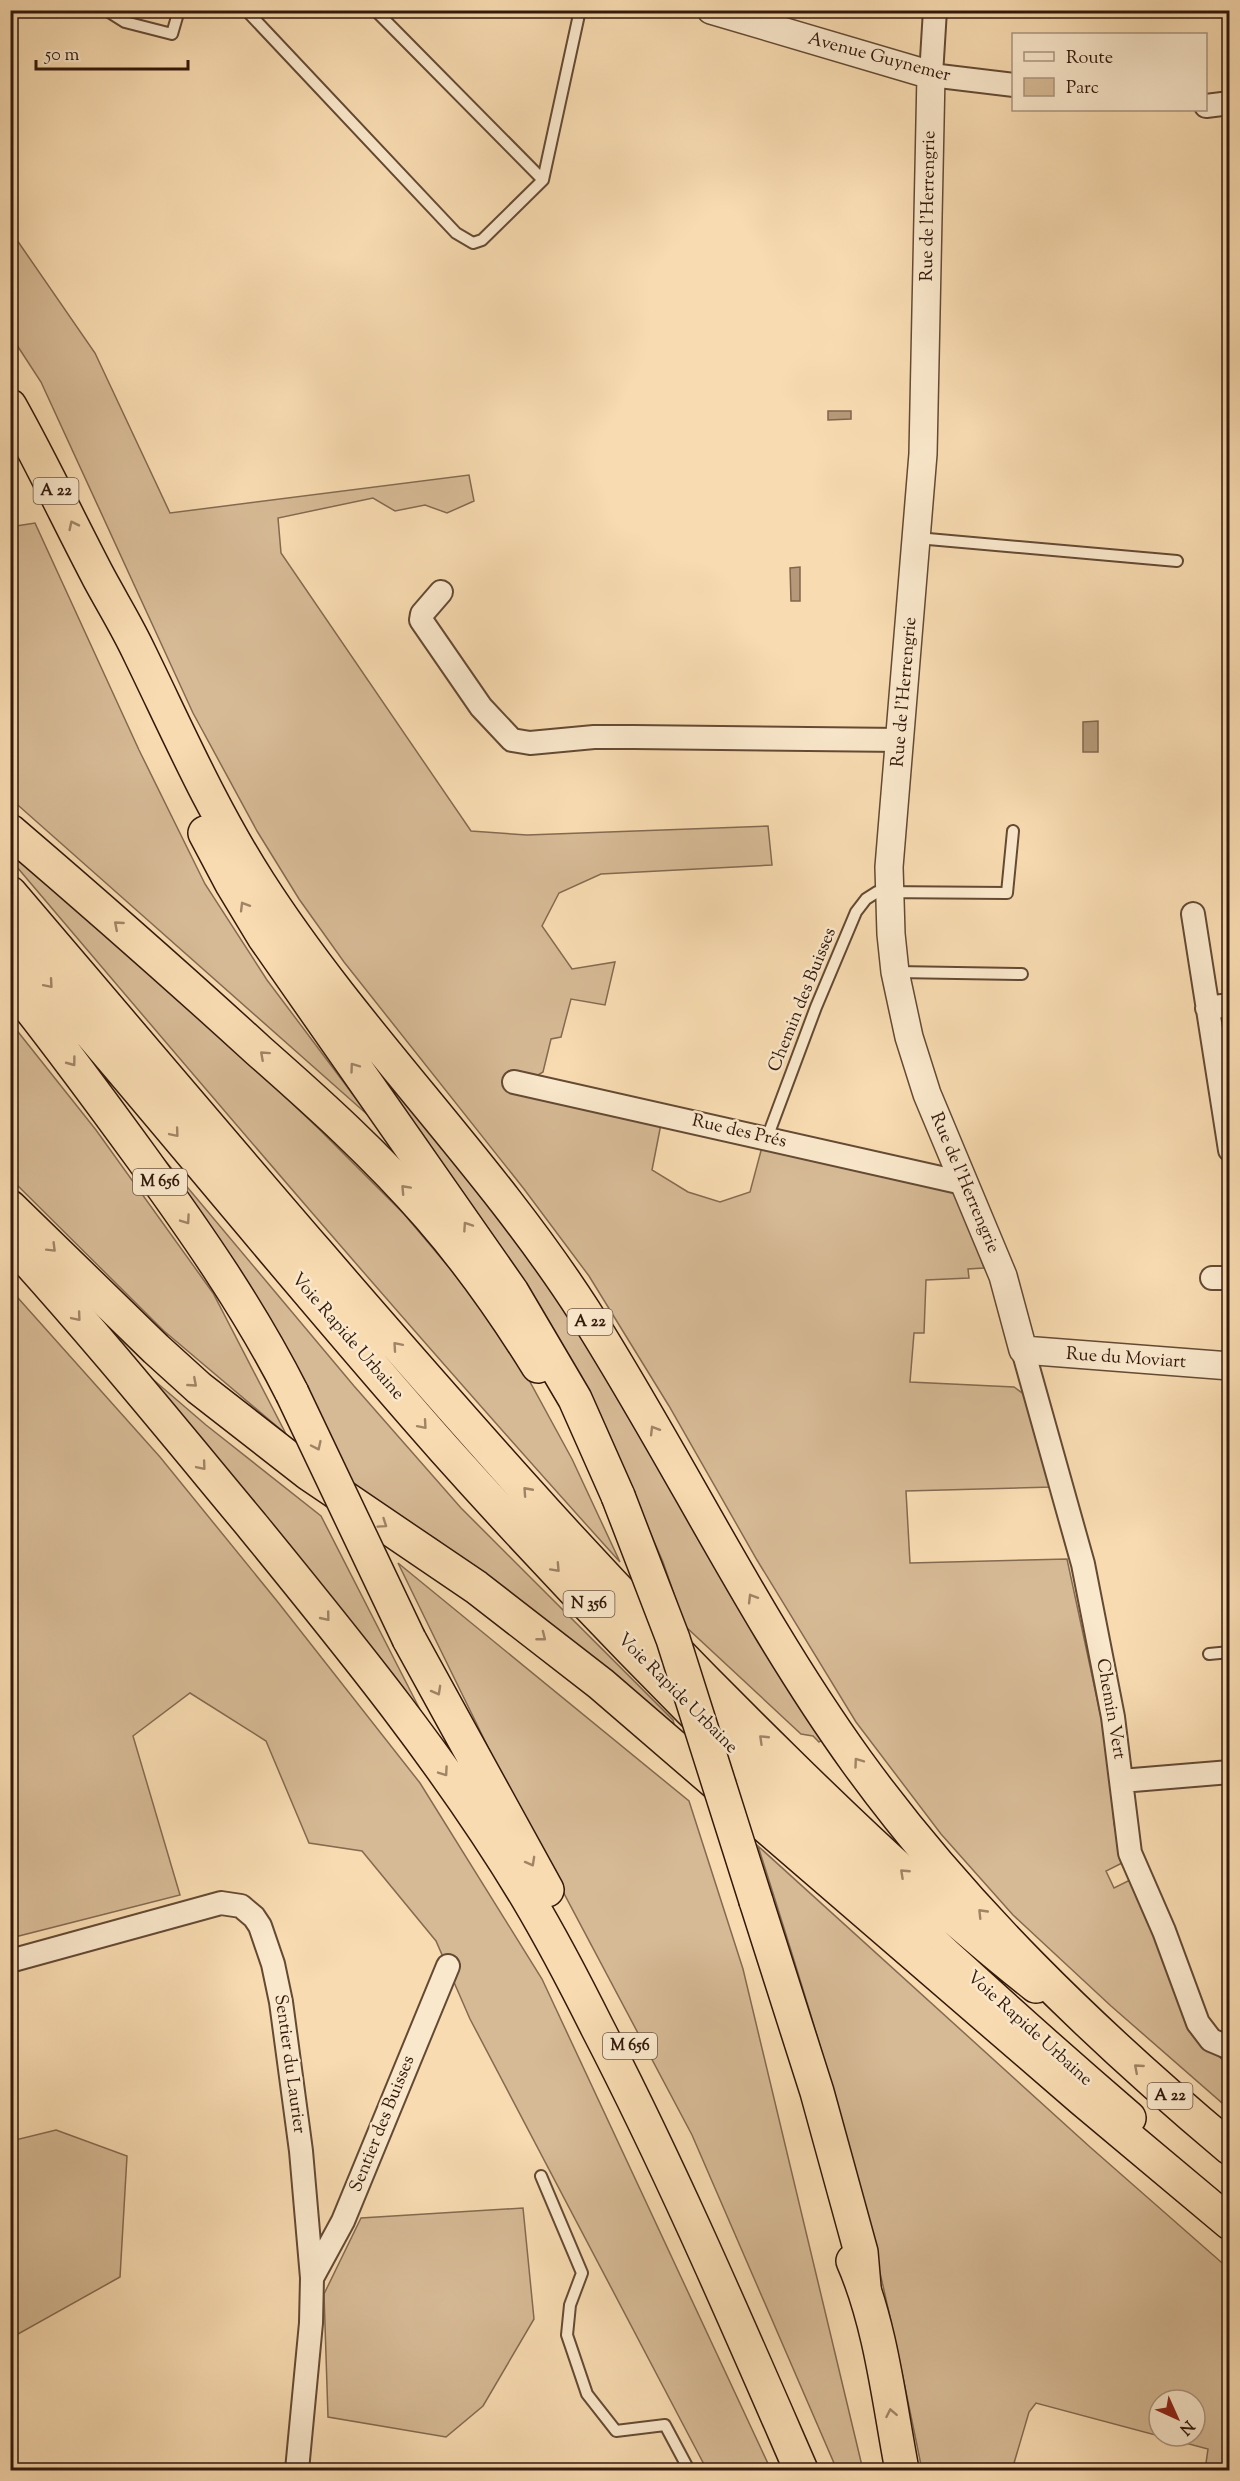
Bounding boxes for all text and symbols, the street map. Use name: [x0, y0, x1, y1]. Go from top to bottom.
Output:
street label: Avenue Guynemer: [805, 26, 953, 90]
scale bar: [36, 33, 188, 71]
legend: [1012, 33, 1207, 111]
text: 50 m: [44, 43, 80, 69]
text: Route: [1066, 46, 1113, 72]
text: Parc: [1066, 76, 1099, 102]
street label: Rue de l'Herrengrie: [915, 130, 943, 282]
road number: A 22: [34, 478, 78, 504]
one-way arrow: [68, 521, 80, 532]
street label: Rue de l'Herrengrie: [885, 616, 925, 768]
one-way arrow: [240, 902, 252, 912]
one-way arrow: [114, 921, 125, 932]
street label: Chemin des Buisses: [762, 924, 844, 1076]
one-way arrow: [41, 977, 52, 988]
one-way arrow: [260, 1051, 271, 1062]
one-way arrow: [64, 1056, 75, 1067]
one-way arrow: [350, 1063, 361, 1074]
street label: Rue des Prés: [689, 1108, 789, 1156]
street label: Rue de l'Herrengrie: [923, 1109, 1005, 1257]
one-way arrow: [167, 1126, 178, 1137]
road number: M 656: [133, 1169, 187, 1195]
one-way arrow: [401, 1186, 412, 1196]
one-way arrow: [179, 1214, 190, 1225]
one-way arrow: [463, 1221, 474, 1232]
one-way arrow: [46, 1241, 56, 1252]
street label: Voie Rapide Urbaine: [284, 1268, 410, 1406]
road number: A 22: [568, 1309, 612, 1335]
one-way arrow: [70, 1310, 81, 1321]
one-way arrow: [393, 1342, 404, 1353]
street label: Rue du Moviart: [1065, 1342, 1187, 1376]
one-way arrow: [186, 1376, 197, 1387]
one-way arrow: [416, 1418, 427, 1429]
one-way arrow: [650, 1426, 662, 1436]
one-way arrow: [309, 1440, 321, 1451]
one-way arrow: [195, 1459, 206, 1470]
one-way arrow: [523, 1488, 534, 1498]
one-way arrow: [376, 1517, 387, 1528]
one-way arrow: [548, 1561, 559, 1572]
road number: N 356: [564, 1591, 614, 1617]
one-way arrow: [749, 1594, 760, 1605]
one-way arrow: [319, 1610, 330, 1621]
street label: Voie Rapide Urbaine: [611, 1628, 743, 1760]
one-way arrow: [535, 1630, 546, 1641]
street label: Chemin Vert: [1088, 1657, 1132, 1761]
one-way arrow: [430, 1685, 441, 1695]
one-way arrow: [759, 1735, 770, 1746]
one-way arrow: [854, 1758, 865, 1769]
one-way arrow: [437, 1765, 448, 1776]
one-way arrow: [524, 1855, 535, 1866]
one-way arrow: [900, 1870, 911, 1881]
one-way arrow: [978, 1909, 989, 1919]
street label: Voie Rapide Urbaine: [960, 1965, 1098, 2093]
street label: Sentier du Laurier: [266, 1993, 312, 2135]
road number: M 656: [603, 2033, 657, 2059]
street label: Sentier des Buisses: [344, 2052, 422, 2196]
one-way arrow: [1134, 2064, 1145, 2075]
road number: A 22: [1148, 2083, 1192, 2109]
north arrow: [1147, 2388, 1207, 2448]
one-way arrow: [885, 2408, 898, 2418]
text: N: [1173, 2414, 1198, 2440]

